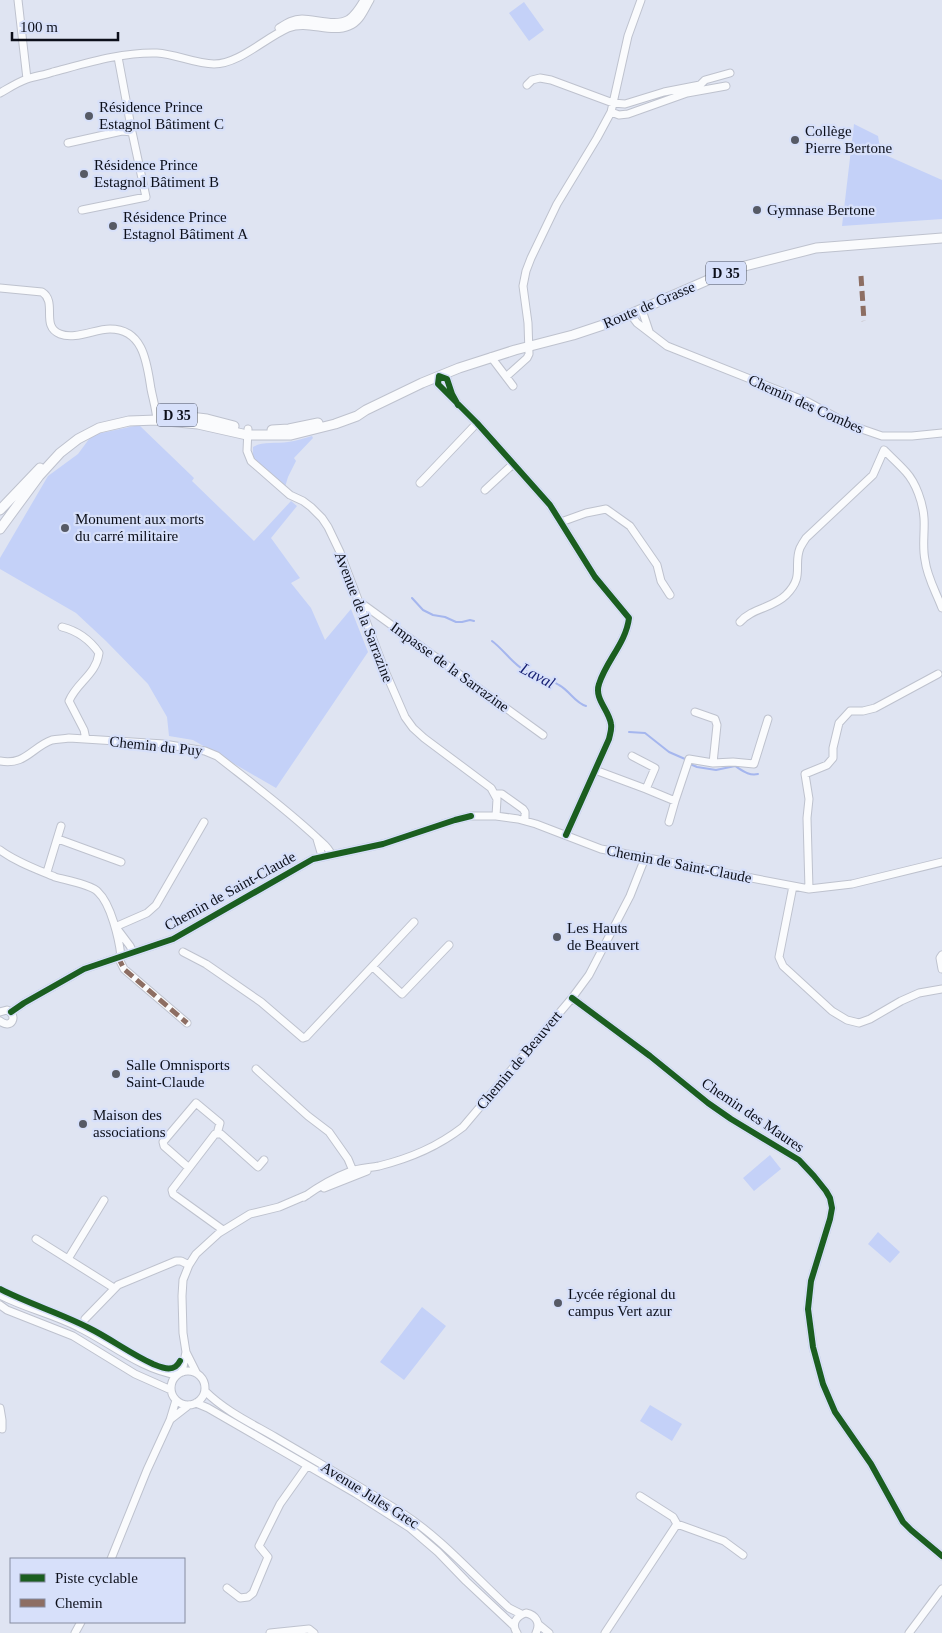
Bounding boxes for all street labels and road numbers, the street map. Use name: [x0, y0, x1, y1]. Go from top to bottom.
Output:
road number: D 35: [706, 262, 746, 284]
street label: Route de Grasse: [601, 278, 698, 332]
street label: Chemin des Combes: [746, 371, 866, 437]
road number: D 35: [157, 404, 197, 426]
street label: Avenue de la Sarrazine: [332, 550, 396, 685]
street label: Impasse de la Sarrazine: [388, 619, 512, 715]
street label: Chemin du Puy: [109, 733, 204, 759]
street label: Chemin de Saint-Claude: [605, 842, 753, 886]
street label: Chemin de Saint-Claude: [162, 848, 299, 934]
street label: Chemin de Beauvert: [473, 1007, 565, 1112]
street label: Chemin des Maures: [699, 1075, 807, 1155]
street label: Avenue Jules Grec: [318, 1458, 422, 1532]

